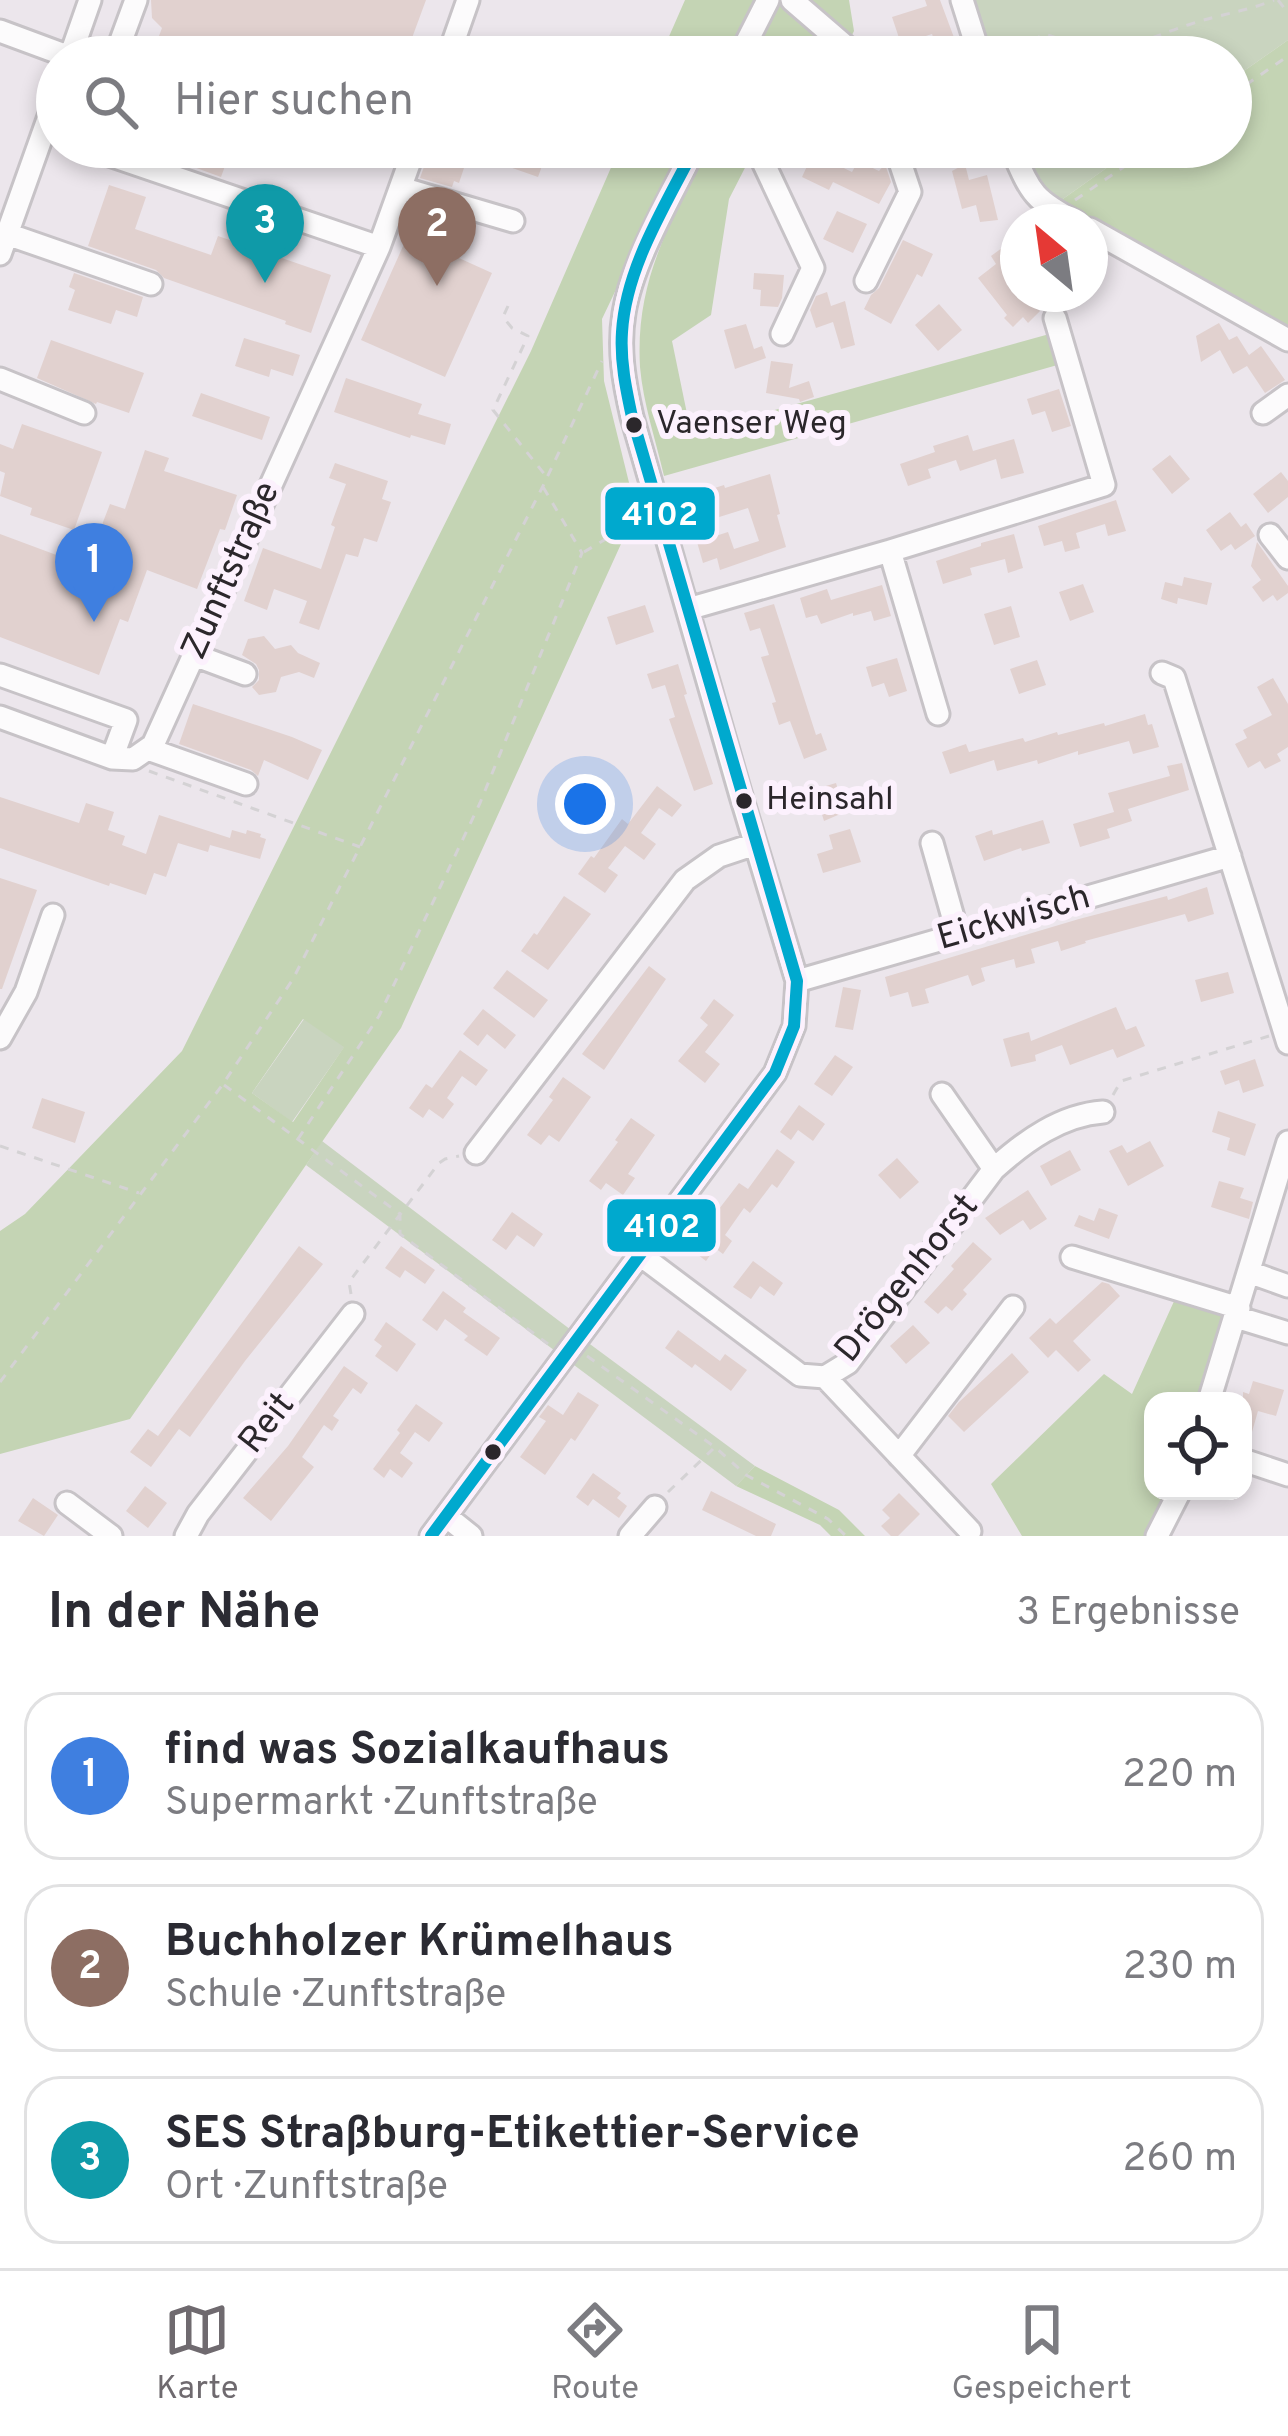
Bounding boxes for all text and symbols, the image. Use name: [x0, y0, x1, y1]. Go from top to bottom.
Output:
search box: [36, 36, 1252, 168]
icon: search: [78, 69, 144, 135]
text: Hier suchen: [174, 74, 414, 131]
pin: 3: [226, 184, 304, 283]
pin: 2: [398, 187, 476, 286]
north arrow: [1000, 204, 1108, 312]
place label: Vaenser Weg: [656, 404, 847, 446]
marker: Vaenser Weg: [623, 414, 645, 436]
street label: Zunftstraße: [172, 475, 292, 667]
line badge: 4102: [603, 485, 717, 542]
text: 4102: [622, 496, 698, 538]
pin: 1: [55, 523, 133, 622]
your location: [555, 774, 615, 834]
place label: Heinsahl: [766, 780, 894, 822]
marker: Heinsahl: [733, 790, 755, 812]
street label: Eickwisch: [932, 875, 1096, 963]
street label: Drögenhorst: [826, 1185, 990, 1373]
line badge: 4102: [605, 1197, 718, 1254]
text: 4102: [624, 1208, 700, 1250]
street label: Reit: [230, 1384, 306, 1464]
map controls: [1144, 1392, 1252, 1500]
button: locate: [1144, 1392, 1252, 1500]
unlabelled marker: [482, 1441, 504, 1463]
text: In der Nähe: [48, 1582, 320, 1647]
text: 3 Ergebnisse: [1016, 1590, 1240, 1639]
text: find was Sozialkaufhaus: [165, 1723, 670, 1780]
text: 1: [82, 1752, 98, 1801]
text: 220 m: [1122, 1752, 1237, 1801]
text: Supermarkt · Zunftstraße: [165, 1780, 598, 1829]
text: Buchholzer Krümelhaus: [165, 1915, 674, 1972]
text: 2: [78, 1944, 102, 1993]
text: 230 m: [1123, 1944, 1237, 1993]
text: Schule · Zunftstraße: [165, 1972, 506, 2021]
text: SES Straßburg-Etikettier-Service: [165, 2107, 860, 2164]
text: 3: [78, 2136, 102, 2185]
text: 260 m: [1123, 2136, 1237, 2185]
text: Ort · Zunftstraße: [165, 2164, 448, 2213]
tab: Karte: [156, 2297, 239, 2411]
tab: Route: [551, 2297, 639, 2411]
tab: Gespeichert: [951, 2297, 1132, 2411]

